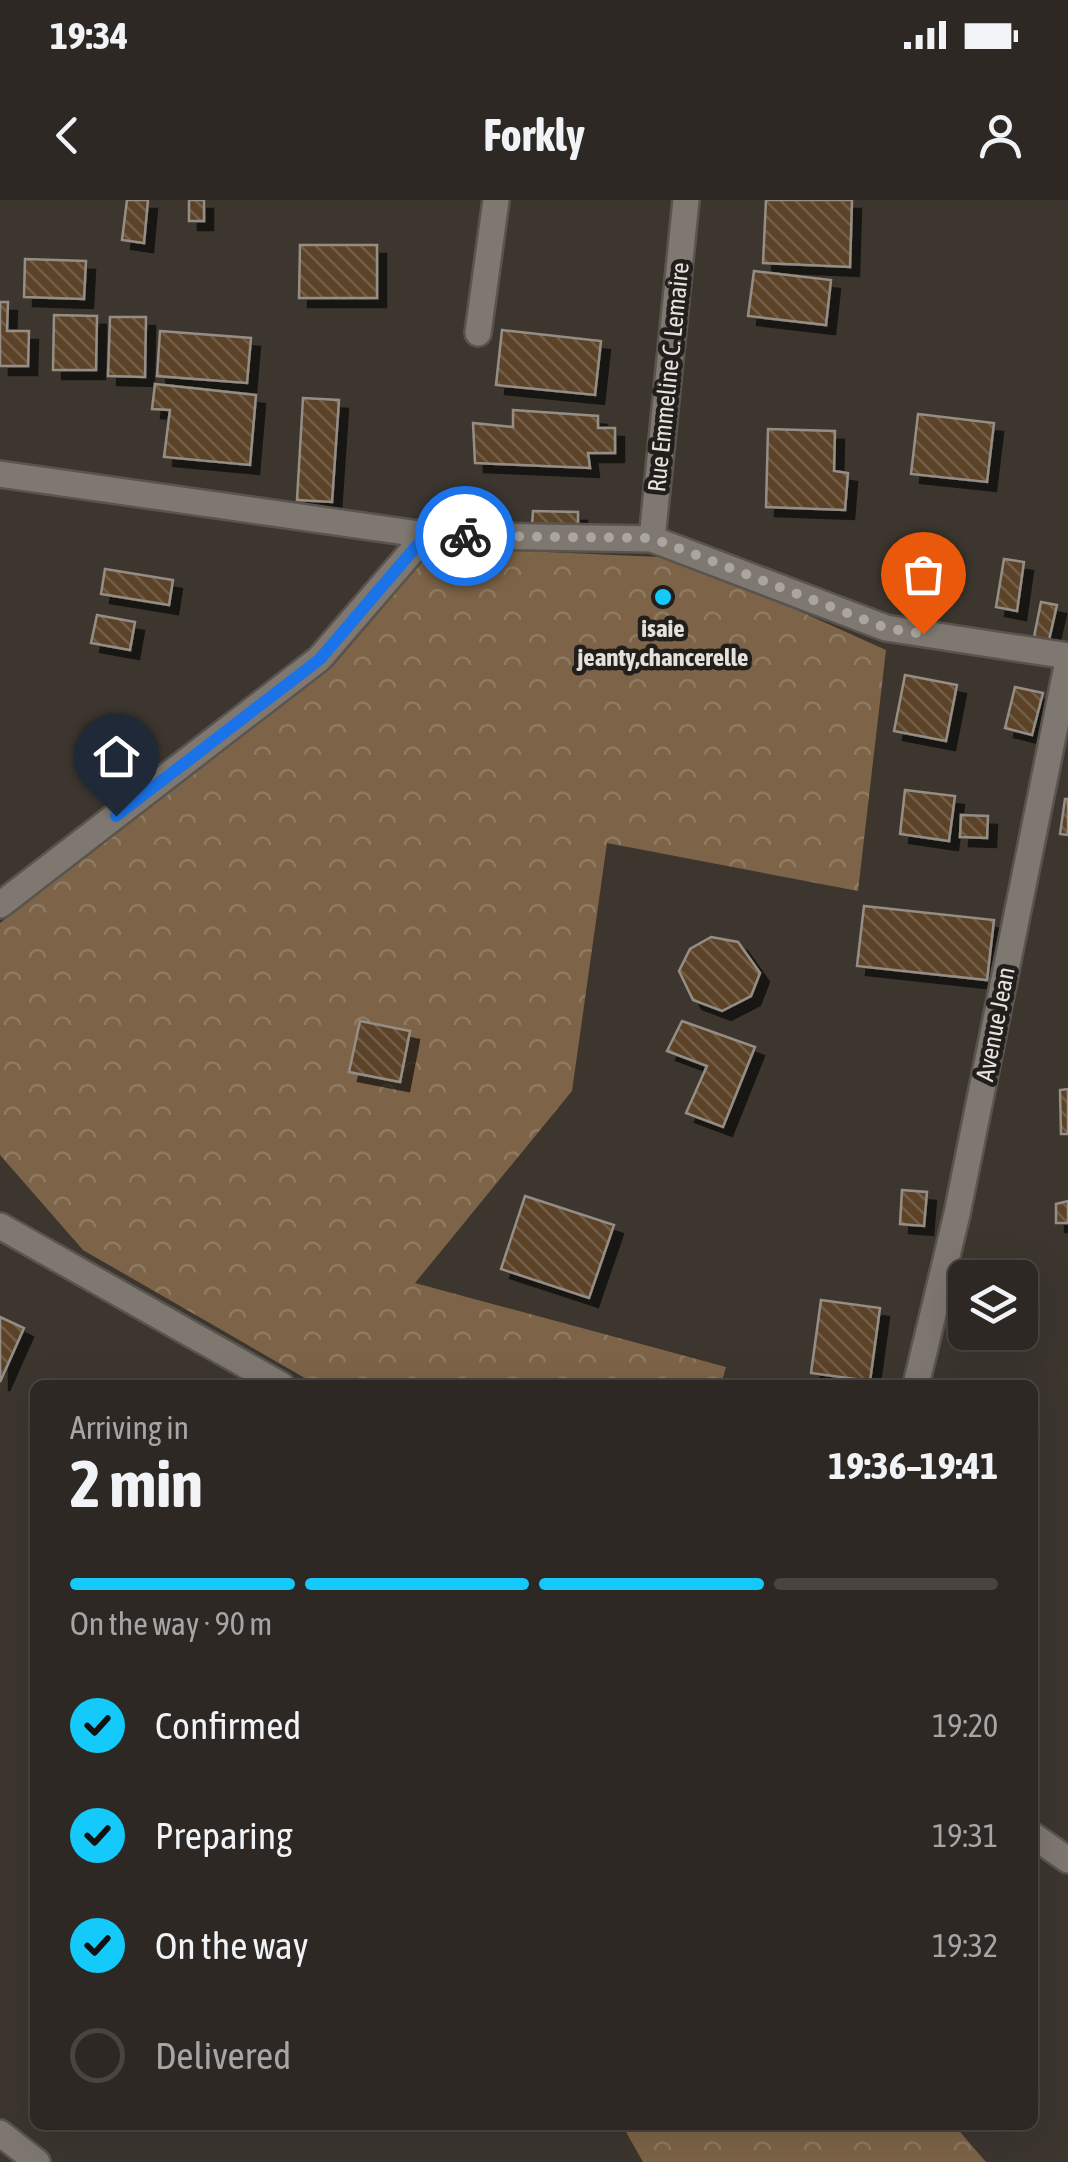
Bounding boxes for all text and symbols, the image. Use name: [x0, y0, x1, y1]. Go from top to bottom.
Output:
text: 19:34: [50, 14, 128, 57]
icon: back: [40, 108, 95, 163]
icon: person: [973, 108, 1028, 163]
text: Forkly: [483, 109, 585, 161]
street label: Rue Emmeline C. Lemaire: [642, 261, 694, 493]
courier: [415, 486, 515, 586]
icon: bike: [438, 509, 493, 564]
pin: [881, 532, 966, 635]
icon: bag: [896, 547, 951, 602]
marker: isaie jeanty,chancerelle: [652, 586, 674, 608]
place label: isaie jeanty,chancerelle: [576, 614, 748, 671]
pin: [74, 714, 159, 817]
icon: home: [89, 729, 144, 784]
street label: Avenue Jean: [970, 965, 1020, 1083]
map controls: [948, 1260, 1038, 1350]
button: layers: [948, 1260, 1038, 1350]
text: Arriving in: [70, 1409, 189, 1446]
text: 19:36–19:41: [828, 1444, 998, 1487]
text: 2 min: [70, 1446, 203, 1521]
text: On the way · 90 m: [70, 1605, 272, 1642]
icon: check: [70, 1698, 125, 1753]
text: Confirmed: [155, 1704, 301, 1747]
text: 19:20: [932, 1707, 998, 1744]
icon: check: [70, 1808, 125, 1863]
text: Preparing: [155, 1814, 293, 1857]
text: 19:31: [932, 1817, 998, 1854]
icon: check: [70, 1918, 125, 1973]
text: On the way: [155, 1924, 308, 1967]
text: 19:32: [932, 1927, 998, 1964]
text: Delivered: [155, 2034, 291, 2077]

